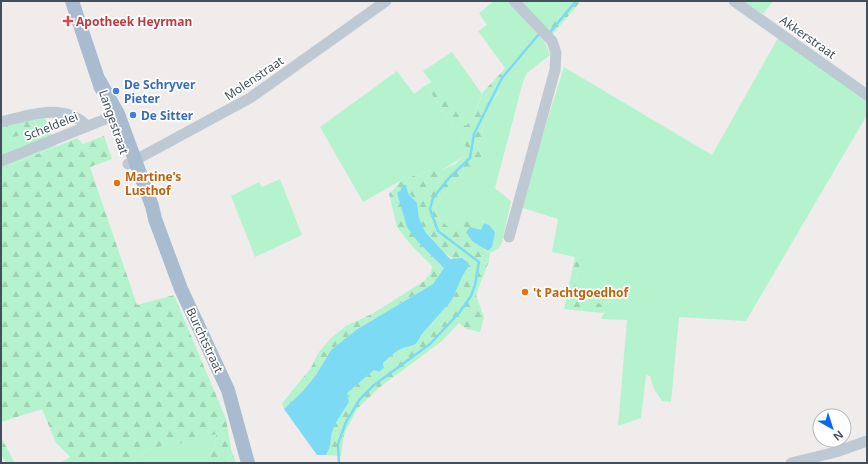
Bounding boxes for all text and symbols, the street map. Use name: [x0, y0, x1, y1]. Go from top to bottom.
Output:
street label: Akkerstraat: [777, 11, 840, 63]
place label: Apotheek Heyrman: [76, 13, 192, 30]
marker: Apotheek Heyrman: [63, 16, 73, 26]
street label: Molenstraat: [221, 52, 287, 104]
place label: De Schryver Pieter: [124, 76, 196, 107]
marker: De Schryver Pieter: [111, 86, 121, 96]
street label: Langestraat: [95, 87, 133, 157]
street label: Scheldelei: [22, 107, 80, 145]
place label: De Sitter: [141, 107, 194, 124]
marker: De Sitter: [128, 110, 138, 120]
place label: Martine's Lusthof: [125, 168, 181, 199]
marker: Martine's Lusthof: [112, 178, 122, 188]
place label: 't Pachtgoedhof: [533, 284, 629, 301]
marker: 't Pachtgoedhof: [520, 287, 530, 297]
street label: Burchtstraat: [182, 305, 228, 376]
north arrow: [812, 408, 852, 448]
text: N: [830, 428, 847, 445]

